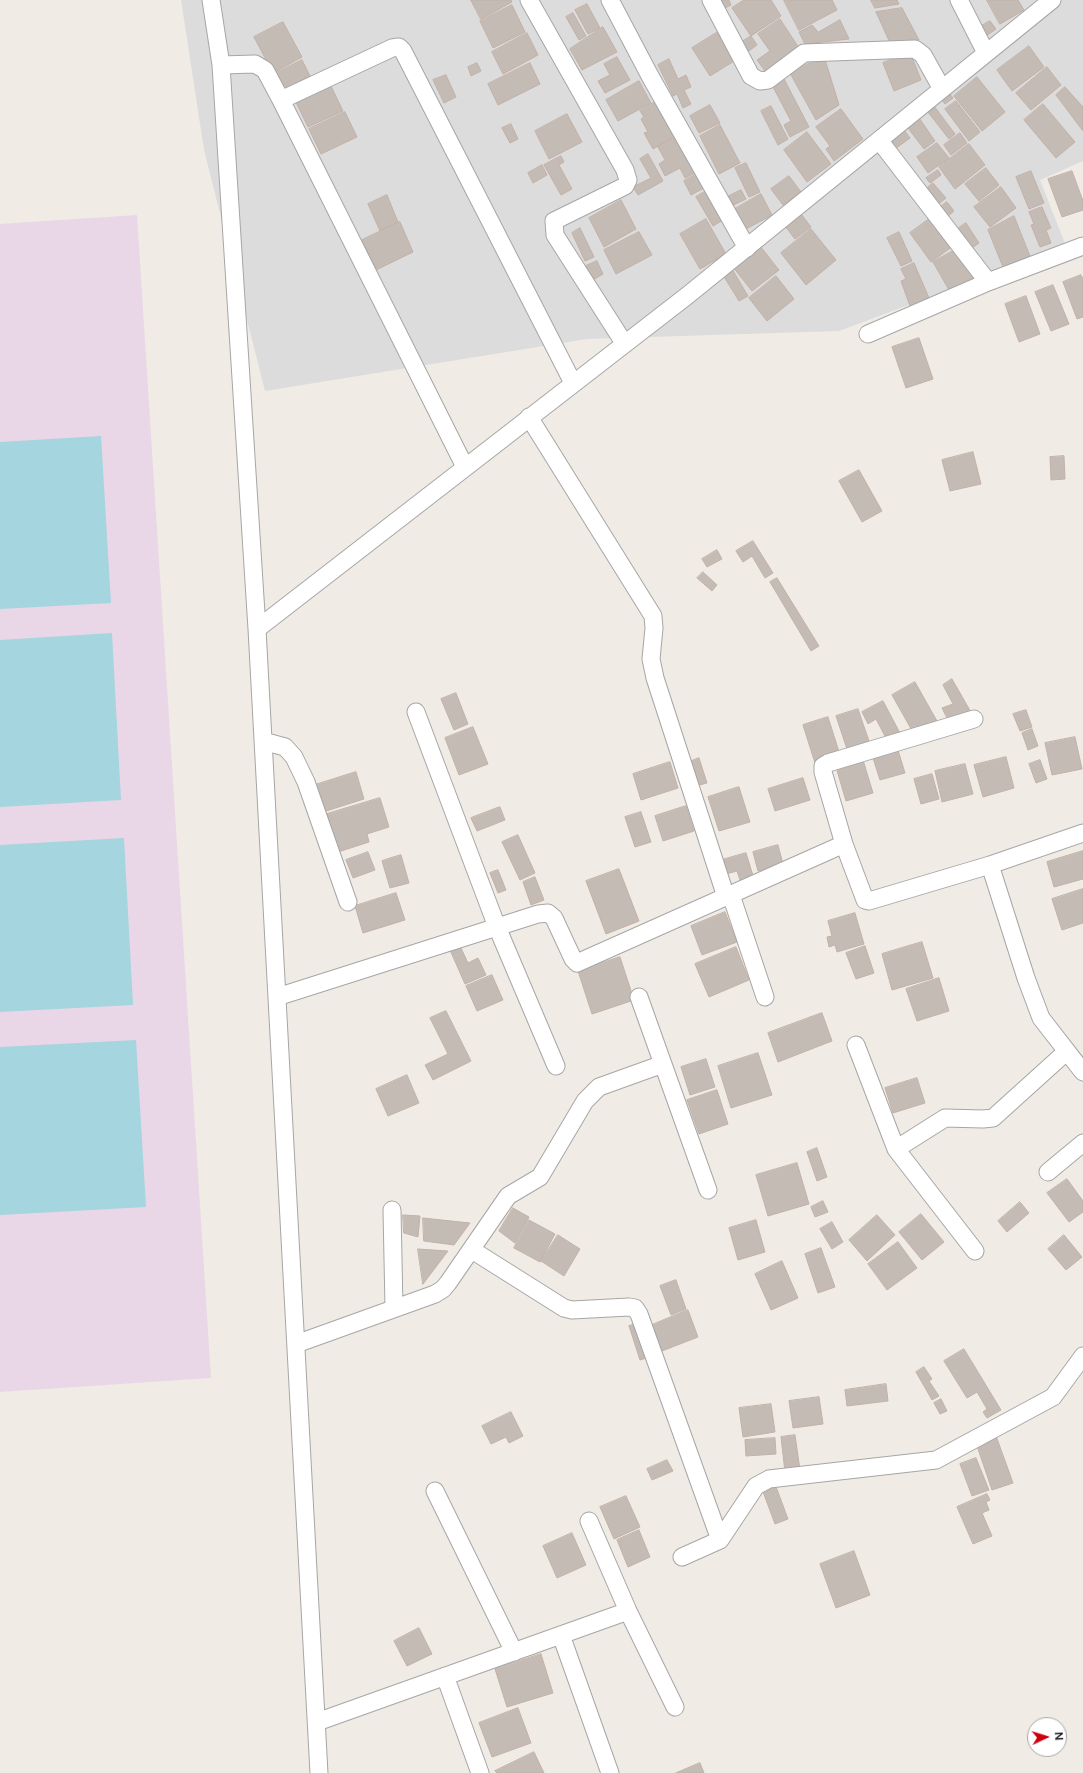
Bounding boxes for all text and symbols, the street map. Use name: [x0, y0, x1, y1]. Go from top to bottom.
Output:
north arrow: [1027, 1717, 1067, 1757]
text: N: [1052, 1731, 1065, 1741]

